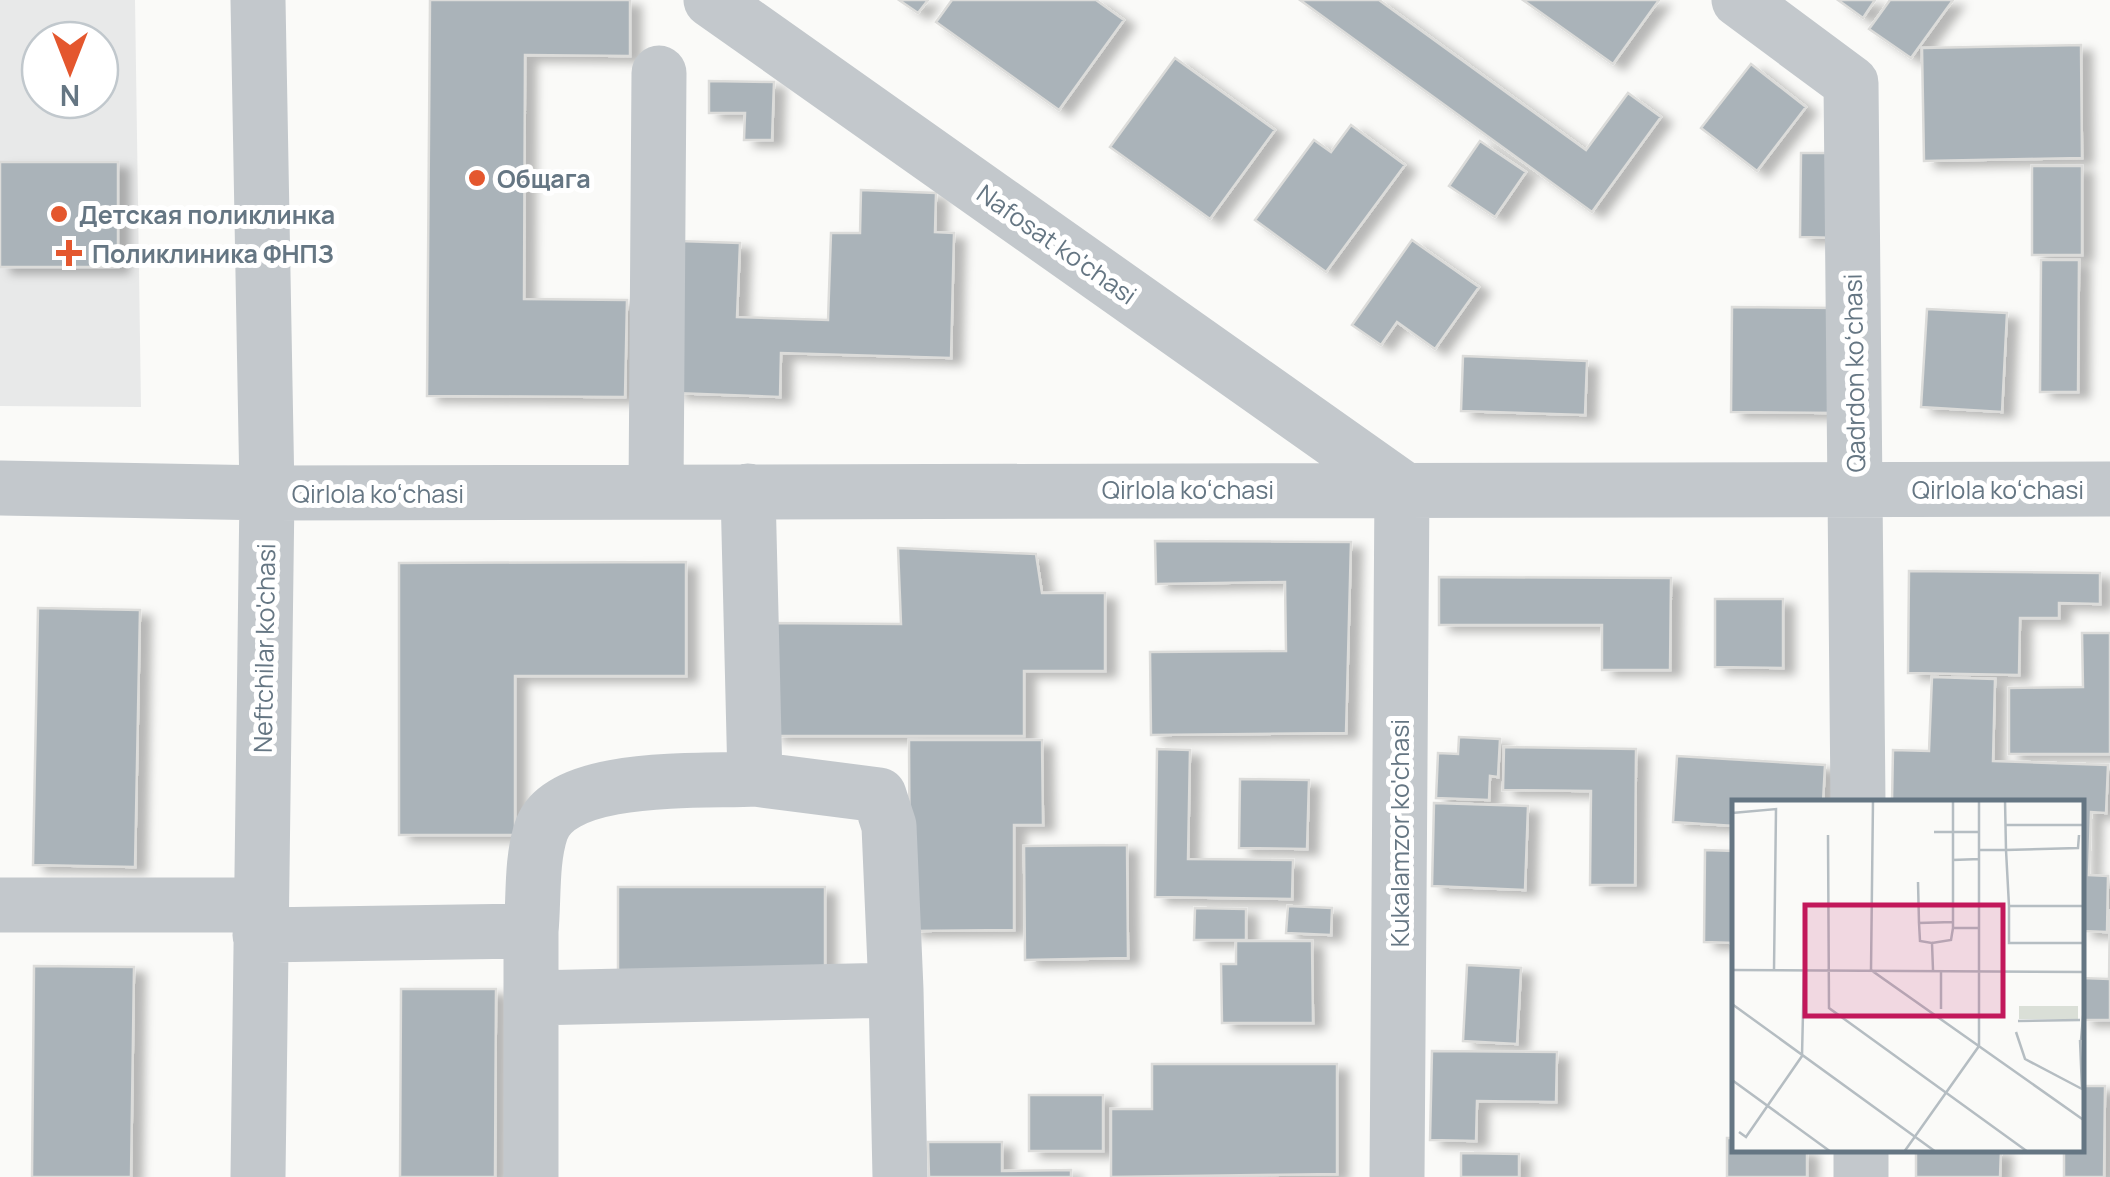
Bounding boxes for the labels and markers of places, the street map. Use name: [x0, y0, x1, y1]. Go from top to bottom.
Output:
place label: Общага: [497, 161, 591, 196]
marker: Общага: [466, 167, 488, 189]
place label: Детская поликлинка: [79, 197, 335, 232]
marker: Детская поликлинка: [48, 203, 70, 225]
place label: Поликлиника ФНПЗ: [92, 236, 334, 271]
marker: Поликлиника ФНПЗ: [56, 240, 82, 266]

